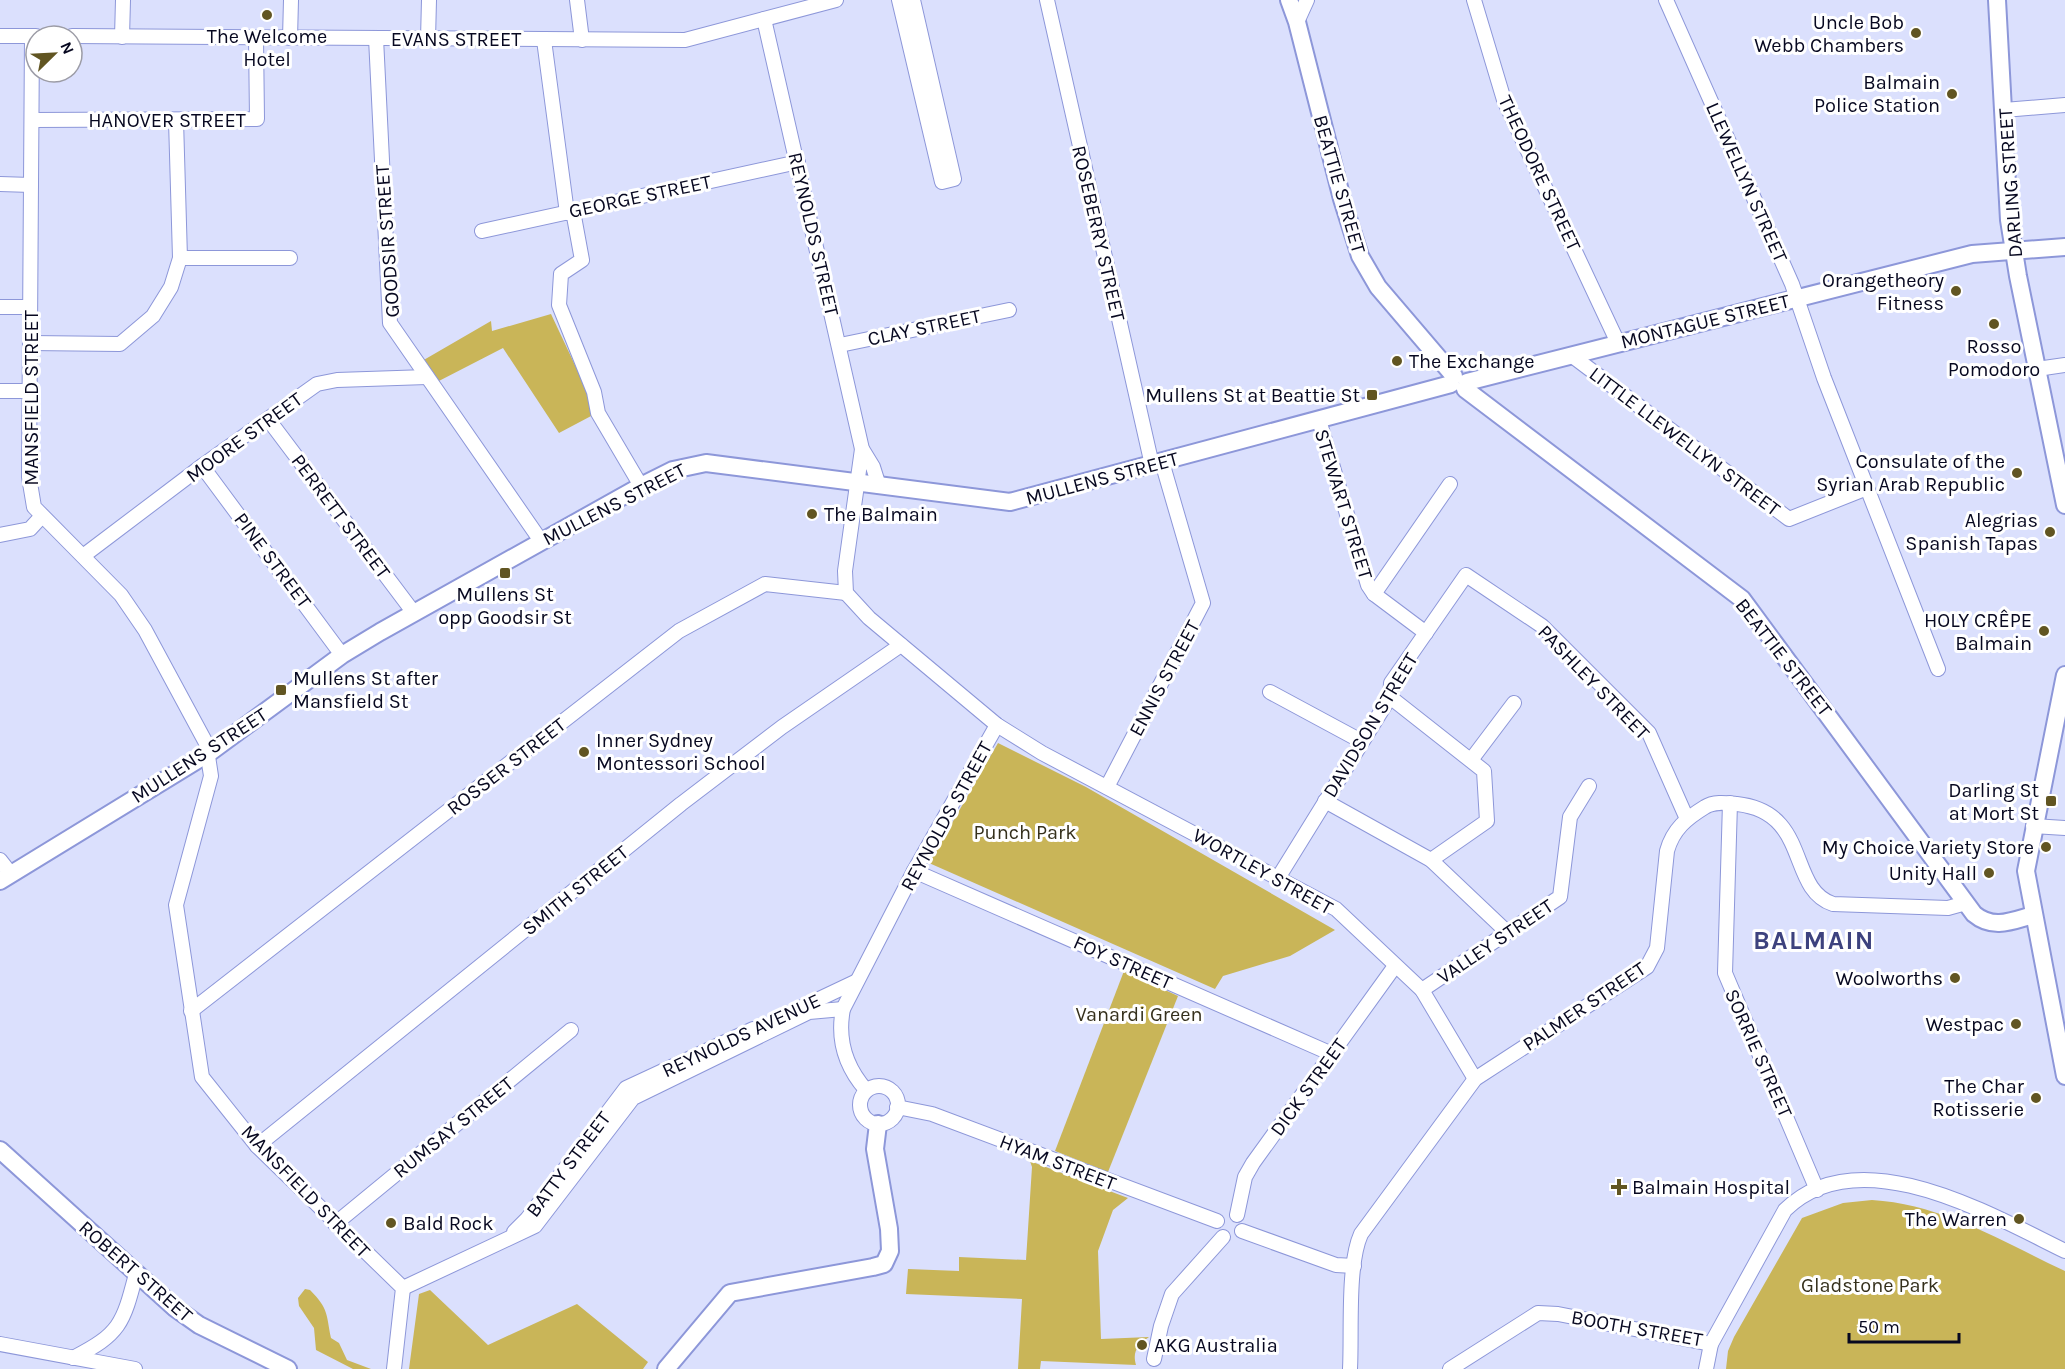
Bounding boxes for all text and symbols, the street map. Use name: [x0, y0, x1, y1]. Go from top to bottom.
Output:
marker: The Welcome Hotel: [260, 8, 274, 22]
place label: Uncle Bob Webb Chambers: [1754, 11, 1904, 57]
north arrow: [24, 24, 84, 84]
place label: The Welcome Hotel: [207, 25, 327, 71]
marker: Uncle Bob Webb Chambers: [1909, 26, 1923, 40]
street label: EVANS STREET: [391, 28, 521, 51]
text: N: [56, 39, 78, 57]
place label: Balmain Police Station: [1814, 71, 1940, 117]
marker: Balmain Police Station: [1945, 87, 1959, 101]
street label: THEODORE STREET: [1493, 92, 1586, 255]
street label: LLEWELLYN STREET: [1701, 99, 1792, 266]
street label: DARLING STREET: [1994, 107, 2027, 259]
street label: HANOVER STREET: [88, 109, 246, 132]
street label: BEATTIE STREET: [1309, 112, 1370, 256]
street label: ROSEBERRY STREET: [1067, 143, 1130, 323]
street label: REYNOLDS STREET: [783, 150, 844, 318]
street label: GOODSIR STREET: [371, 164, 404, 318]
street label: GEORGE STREET: [567, 170, 713, 223]
place label: Orangetheory Fitness: [1822, 269, 1944, 315]
marker: Orangetheory Fitness: [1949, 284, 1963, 298]
street label: MONTAGUE STREET: [1618, 289, 1792, 354]
street label: CLAY STREET: [865, 304, 983, 351]
street label: MANSFIELD STREET: [20, 310, 43, 486]
marker: Rosso Pomodoro: [1987, 317, 2001, 331]
place label: Rosso Pomodoro: [1948, 335, 2040, 381]
place label: The Exchange: [1409, 350, 1535, 373]
marker: The Exchange: [1390, 354, 1404, 368]
street label: LITTLE LLEWELLYN STREET: [1585, 362, 1785, 521]
place label: Mullens St at Beattie St: [1145, 384, 1360, 407]
street label: MOORE STREET: [182, 388, 307, 487]
marker: Mullens St at Beattie St: [1365, 388, 1379, 402]
street label: STEWART STREET: [1310, 426, 1377, 582]
street label: MULLENS STREET: [1023, 447, 1181, 510]
street label: PERRETT STREET: [286, 450, 395, 583]
place label: Consulate of the Syrian Arab Republic: [1816, 450, 2005, 496]
street label: MULLENS STREET: [539, 458, 690, 550]
marker: Consulate of the Syrian Arab Republic: [2010, 466, 2024, 480]
place label: The Balmain: [824, 503, 938, 526]
marker: The Balmain: [805, 507, 819, 521]
street label: PINE STREET: [229, 508, 316, 612]
place label: Alegrias Spanish Tapas: [1905, 509, 2038, 555]
marker: Alegrias Spanish Tapas: [2043, 525, 2057, 539]
marker: Mullens St opp Goodsir St: [498, 566, 512, 580]
place label: Mullens St opp Goodsir St: [438, 583, 572, 629]
street label: BEATTIE STREET: [1731, 594, 1837, 721]
place label: HOLY CRÊPE Balmain: [1924, 609, 2032, 655]
street label: ENNIS STREET: [1124, 616, 1205, 740]
street label: PASHLEY STREET: [1533, 620, 1654, 744]
marker: HOLY CRÊPE Balmain: [2037, 624, 2051, 638]
street label: DAVIDSON STREET: [1318, 649, 1423, 802]
place label: Mullens St after Mansfield St: [293, 667, 439, 713]
marker: Mullens St after Mansfield St: [274, 683, 288, 697]
street label: MULLENS STREET: [127, 703, 272, 808]
street label: ROSSER STREET: [442, 713, 570, 820]
place label: Inner Sydney Montessori School: [596, 729, 766, 775]
street label: REYNOLDS STREET: [896, 738, 997, 895]
marker: Inner Sydney Montessori School: [577, 745, 591, 759]
place label: Darling St at Mort St: [1948, 779, 2039, 825]
marker: Darling St at Mort St: [2044, 794, 2058, 808]
park label: Punch Park: [974, 821, 1076, 844]
street label: WORTLEY STREET: [1189, 824, 1337, 919]
place label: My Choice Variety Store: [1822, 836, 2034, 859]
marker: My Choice Variety Store: [2039, 840, 2053, 854]
street label: SMITH STREET: [518, 841, 633, 940]
place label: Unity Hall: [1889, 862, 1977, 885]
marker: Unity Hall: [1982, 866, 1996, 880]
street label: VALLEY STREET: [1433, 894, 1558, 989]
district label: BALMAIN: [1753, 925, 1875, 956]
street label: FOY STREET: [1070, 930, 1176, 994]
street label: PALMER STREET: [1519, 957, 1650, 1056]
place label: Woolworths: [1836, 967, 1943, 990]
marker: Woolworths: [1948, 971, 1962, 985]
street label: SORRIE STREET: [1720, 986, 1797, 1121]
street label: REYNOLDS AVENUE: [658, 989, 824, 1082]
park label: Vanardi Green: [1075, 1003, 1203, 1026]
place label: Westpac: [1925, 1013, 2004, 1036]
marker: Westpac: [2009, 1017, 2023, 1031]
street label: DICK STREET: [1265, 1034, 1351, 1140]
street label: RUMSAY STREET: [389, 1072, 518, 1183]
place label: The Char Rotisserie: [1933, 1075, 2025, 1121]
marker: The Char Rotisserie: [2029, 1091, 2043, 1105]
street label: BATTY STREET: [521, 1107, 615, 1221]
street label: MANSFIELD STREET: [236, 1120, 375, 1263]
street label: HYAM STREET: [996, 1130, 1119, 1195]
place label: Balmain Hospital: [1632, 1176, 1790, 1199]
marker: Balmain Hospital: [1610, 1178, 1628, 1196]
place label: The Warren: [1905, 1208, 2007, 1231]
place label: Bald Rock: [403, 1212, 493, 1235]
marker: The Warren: [2012, 1212, 2026, 1226]
street label: ROBERT STREET: [74, 1216, 197, 1327]
marker: Bald Rock: [384, 1216, 398, 1230]
park label: Gladstone Park: [1801, 1274, 1939, 1297]
street label: BOOTH STREET: [1569, 1306, 1705, 1351]
scale bar: [1849, 1306, 1958, 1344]
text: 50 m: [1858, 1316, 1900, 1338]
place label: AKG Australia: [1154, 1334, 1278, 1357]
marker: AKG Australia: [1135, 1338, 1149, 1352]

